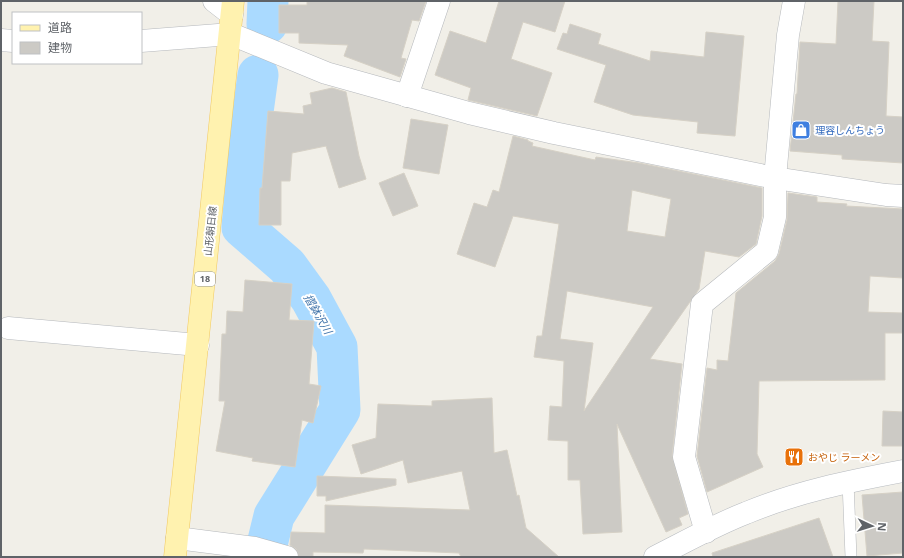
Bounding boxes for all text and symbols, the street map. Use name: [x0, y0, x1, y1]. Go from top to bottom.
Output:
legend: [12, 12, 142, 64]
text: 道路: [48, 19, 72, 36]
text: 建物: [48, 39, 72, 56]
shop icon: 理容しんちょう: [790, 119, 812, 141]
place label: 理容しんちょう: [815, 123, 885, 137]
street label: 山形朝日線: [200, 205, 220, 257]
road number: 18: [195, 272, 215, 286]
water label: 摺鉢沢川: [301, 291, 336, 337]
restaurant icon: おやじ ラーメン: [783, 446, 805, 468]
place label: おやじ ラーメン: [808, 450, 880, 464]
north arrow: [852, 506, 892, 546]
text: N: [875, 522, 890, 532]

